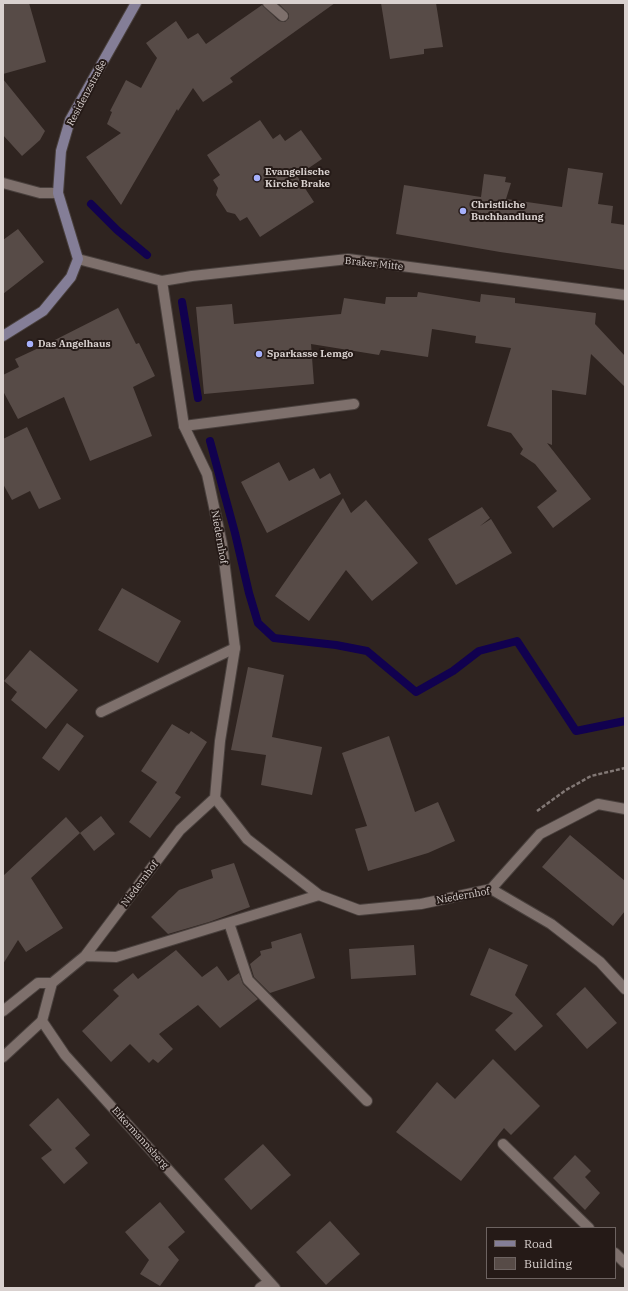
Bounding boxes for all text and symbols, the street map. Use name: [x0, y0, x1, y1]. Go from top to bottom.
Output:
street label: Residenzstraße: [65, 58, 109, 128]
place label: Evangelische Kirche Brake: [265, 166, 330, 190]
marker: Evangelische Kirche Brake: [252, 173, 262, 183]
place label: Christliche Buchhandlung: [471, 199, 544, 222]
marker: Christliche Buchhandlung: [458, 206, 468, 216]
street label: Braker Mitte: [344, 255, 404, 273]
place label: Das Angelhaus: [38, 338, 111, 350]
marker: Das Angelhaus: [25, 339, 35, 349]
place label: Sparkasse Lemgo: [267, 348, 353, 360]
marker: Sparkasse Lemgo: [254, 349, 264, 359]
street label: Niedernhof: [208, 509, 230, 565]
street label: Niedernhof: [119, 859, 161, 909]
street label: Niedernhof: [435, 885, 491, 907]
street label: Eikermannsberg: [109, 1105, 171, 1171]
legend: [486, 1227, 616, 1279]
text: Road: [524, 1236, 553, 1251]
text: Building: [524, 1256, 572, 1271]

